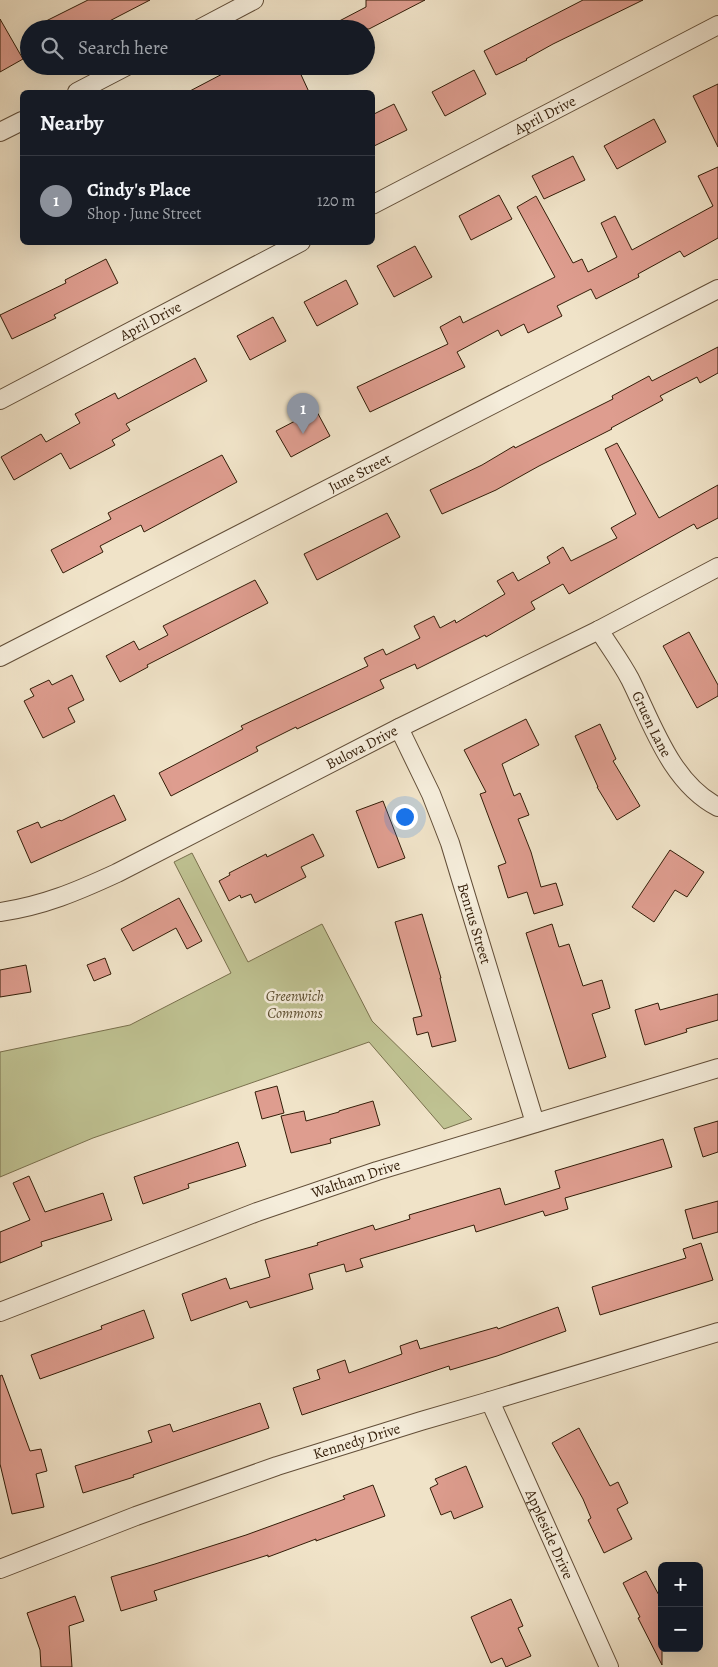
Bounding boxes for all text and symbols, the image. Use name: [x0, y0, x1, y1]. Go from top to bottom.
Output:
search box: [20, 20, 375, 75]
icon: search: [38, 34, 66, 62]
text: Search here: [78, 35, 168, 61]
street label: April Drive: [510, 91, 579, 140]
text: Nearby: [40, 109, 103, 137]
text: Cindy's Place: [87, 177, 191, 203]
text: 1: [53, 190, 59, 212]
text: 120 m: [317, 190, 355, 212]
text: Shop · June Street: [87, 203, 202, 225]
street label: April Drive: [115, 297, 185, 346]
pin: 1: [287, 393, 319, 434]
street label: June Street: [325, 448, 394, 497]
street label: Gruen Lane: [627, 688, 676, 761]
street label: Bulova Drive: [322, 720, 401, 774]
your location: [392, 804, 418, 830]
street label: Benrus Street: [453, 881, 496, 966]
park label: Greenwich Commons: [266, 986, 324, 1023]
street label: Waltham Drive: [308, 1154, 403, 1203]
street label: Kennedy Drive: [311, 1418, 403, 1464]
street label: Appleside Drive: [520, 1485, 579, 1583]
map controls: [658, 1562, 703, 1652]
button: +: [658, 1562, 703, 1607]
button: −: [658, 1607, 703, 1652]

